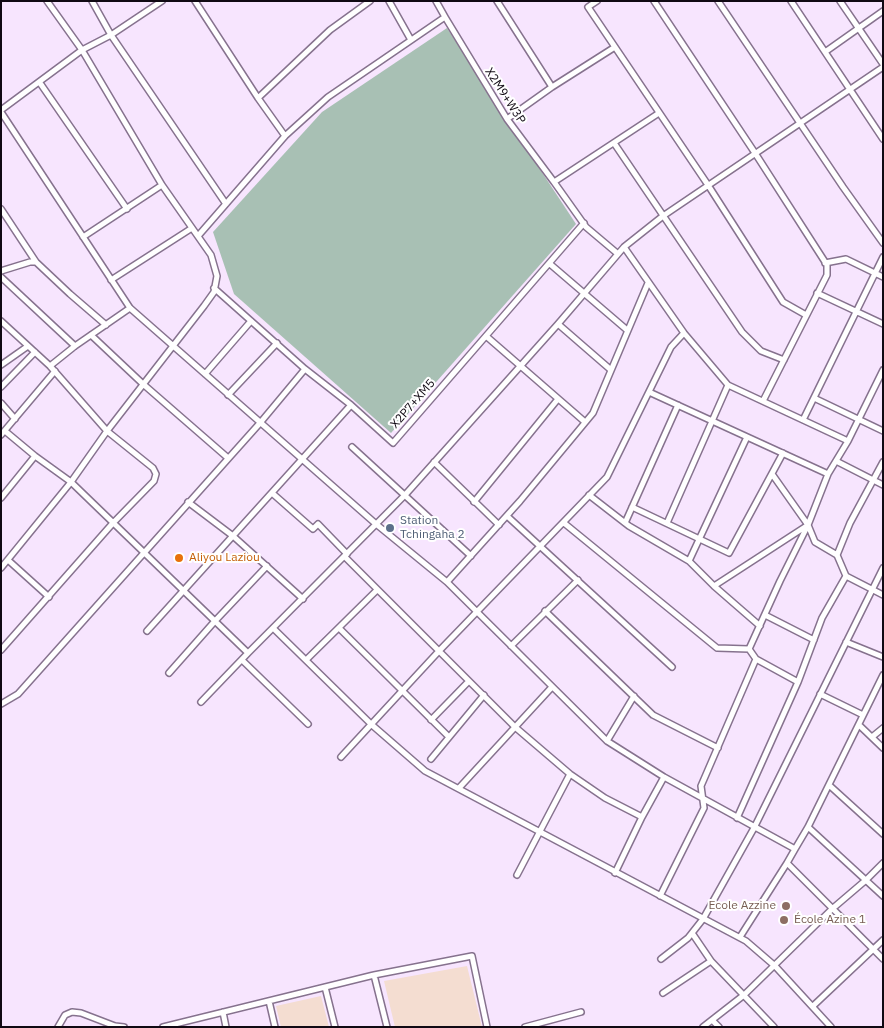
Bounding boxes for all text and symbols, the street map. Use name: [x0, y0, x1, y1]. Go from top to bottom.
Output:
street label: X2M9+W3P: [482, 65, 528, 127]
street label: X2P7+XM5: [388, 376, 438, 432]
place label: Station Tchingaha 2: [400, 514, 465, 542]
marker: Station Tchingaha 2: [384, 522, 396, 534]
place label: Aliyou Laziou: [189, 551, 260, 565]
marker: Aliyou Laziou: [173, 552, 185, 564]
place label: Ecole Azzine: [708, 899, 776, 913]
marker: Ecole Azzine: [780, 900, 792, 912]
place label: École Azine 1: [794, 913, 866, 927]
marker: École Azine 1: [778, 914, 790, 926]

